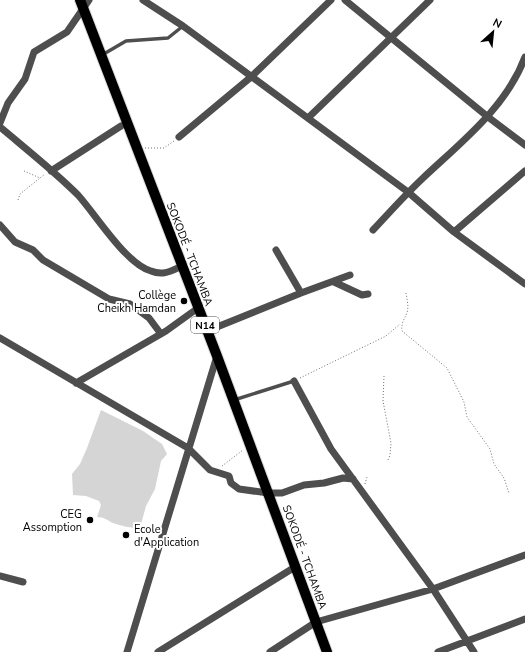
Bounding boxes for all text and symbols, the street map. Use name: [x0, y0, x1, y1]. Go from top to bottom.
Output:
north arrow: [473, 12, 513, 52]
text: N: [490, 15, 504, 32]
street label: SOKODÉ - TCHAMBA: [163, 200, 217, 308]
place label: Collège Cheikh Hamdan: [97, 288, 176, 316]
marker: Collège Cheikh Hamdan: [179, 296, 189, 306]
road number: N14: [191, 317, 219, 333]
street label: SOKODÉ - TCHAMBA: [279, 503, 331, 611]
place label: CEG Assomption: [23, 507, 82, 535]
marker: CEG Assomption: [85, 515, 95, 525]
place label: Ecole d'Application: [134, 522, 199, 550]
marker: Ecole d'Application: [121, 530, 131, 540]

